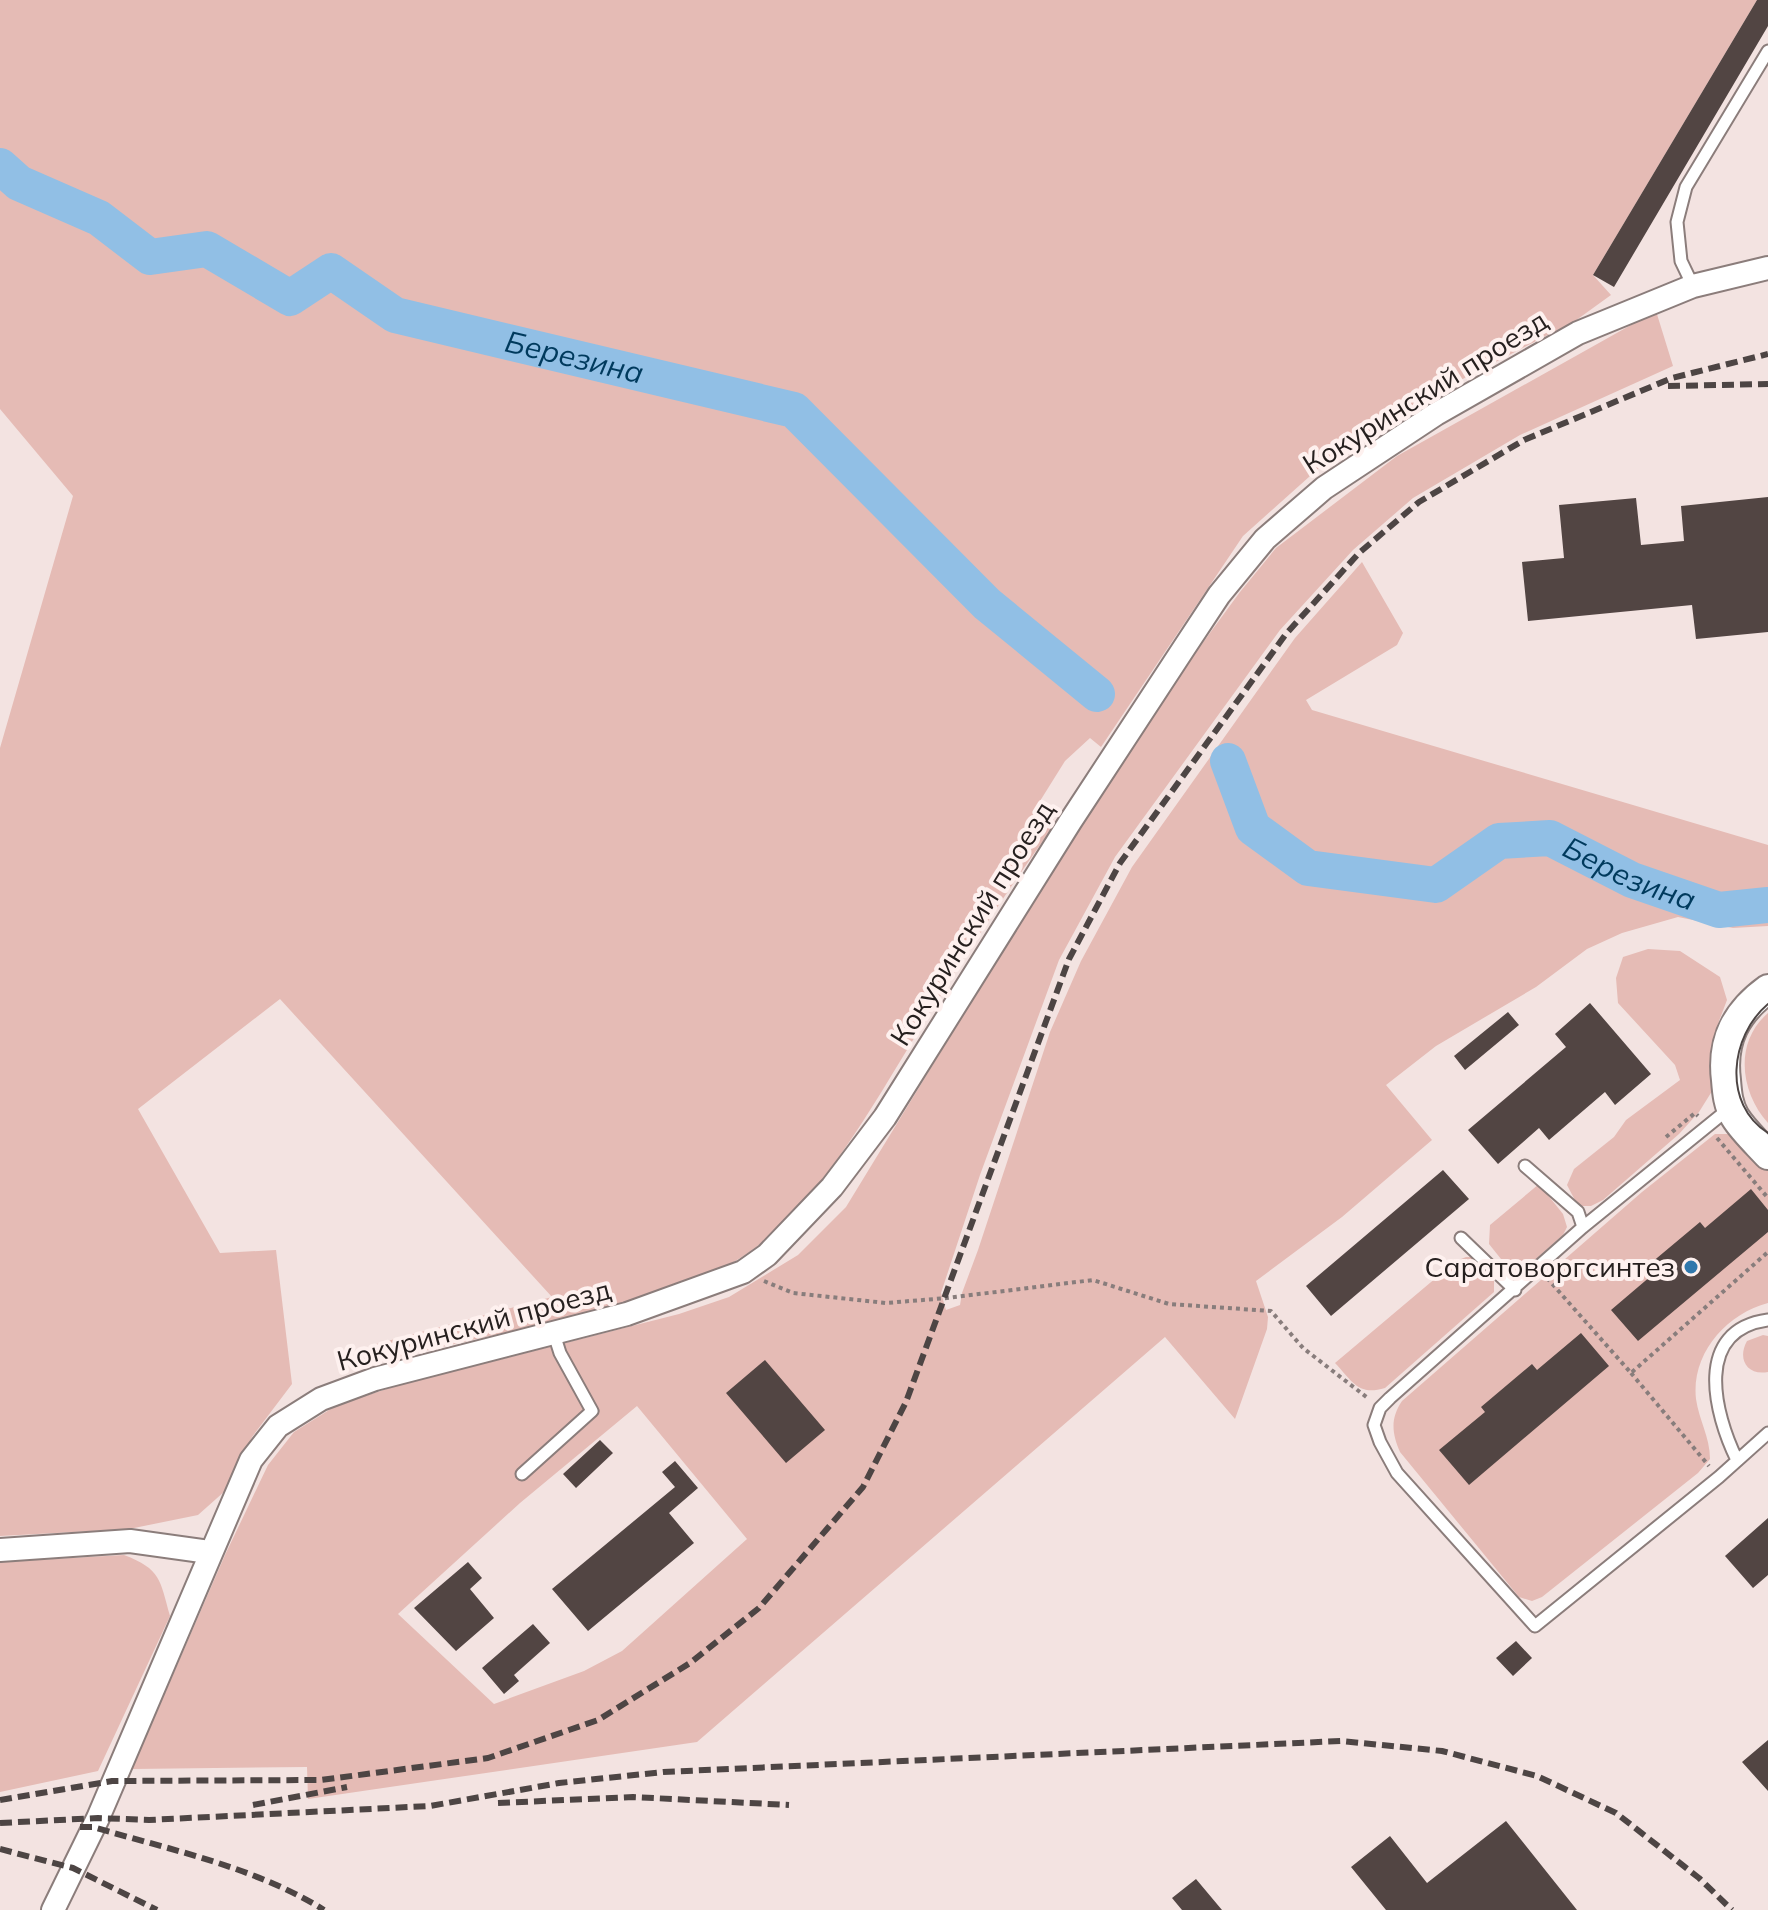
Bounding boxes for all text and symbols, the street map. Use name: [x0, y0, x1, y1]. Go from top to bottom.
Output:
street label: Кокуринский проезд: [1296, 302, 1554, 481]
water label: Березина: [501, 322, 648, 392]
street label: Кокуринский проезд: [882, 794, 1061, 1052]
water label: Березина: [1557, 828, 1701, 919]
place label: Саратоворгсинтез: [1425, 1249, 1675, 1284]
marker: Саратоворгсинтез: [1682, 1258, 1700, 1276]
street label: Кокуринский проезд: [333, 1271, 615, 1378]

